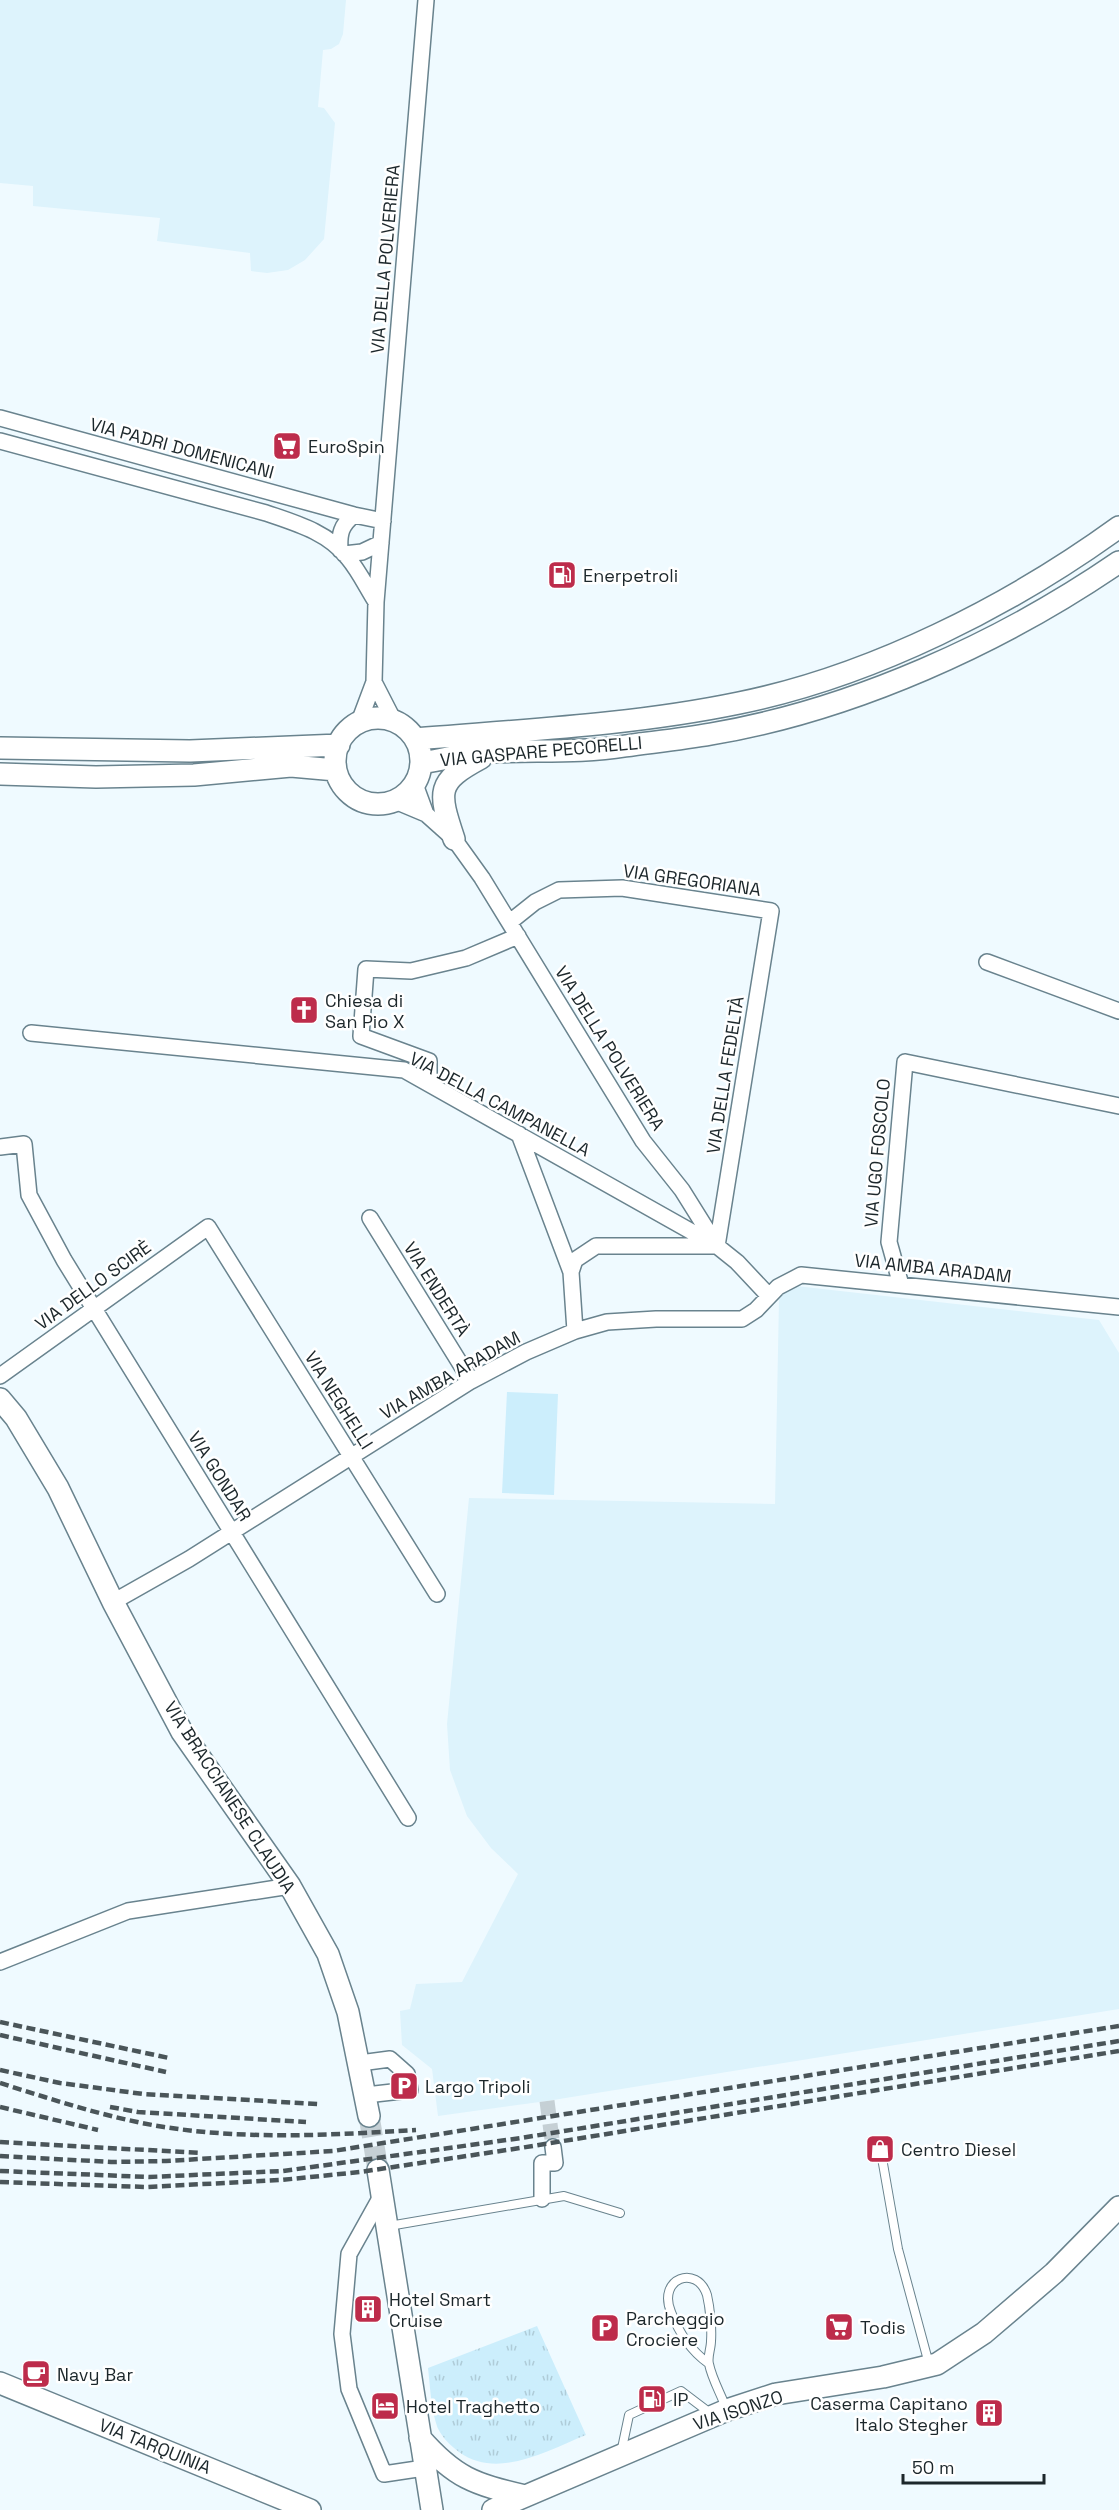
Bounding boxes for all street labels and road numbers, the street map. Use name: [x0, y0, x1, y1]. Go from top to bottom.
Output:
street label: VIA DELLA POLVERIERA: [365, 163, 405, 355]
street label: VIA PADRI DOMENICANI: [87, 412, 277, 484]
street label: VIA GASPARE PECORELLI: [439, 731, 643, 771]
street label: VIA GREGORIANA: [622, 859, 762, 901]
street label: VIA DELLA POLVERIERA: [550, 961, 670, 1135]
street label: VIA DELLA FEDELTÀ: [701, 994, 749, 1156]
street label: VIA DELLA CAMPANELLA: [406, 1047, 594, 1161]
street label: VIA UGO FOSCOLO: [859, 1077, 895, 1229]
street label: VIA DELLO SCIRÈ: [31, 1235, 155, 1335]
street label: VIA ENDERTÀ: [399, 1237, 475, 1341]
street label: VIA AMBA ARADAM: [853, 1248, 1013, 1288]
street label: VIA AMBA ARADAM: [376, 1326, 524, 1424]
street label: VIA NEGHELLI: [300, 1347, 378, 1453]
street label: VIA GONDAR: [183, 1427, 257, 1525]
street label: VIA BRACCIANESE CLAUDIA: [159, 1697, 301, 1897]
street label: VIA ISONZO: [690, 2385, 786, 2435]
street label: VIA TARQUINIA: [96, 2413, 214, 2479]

